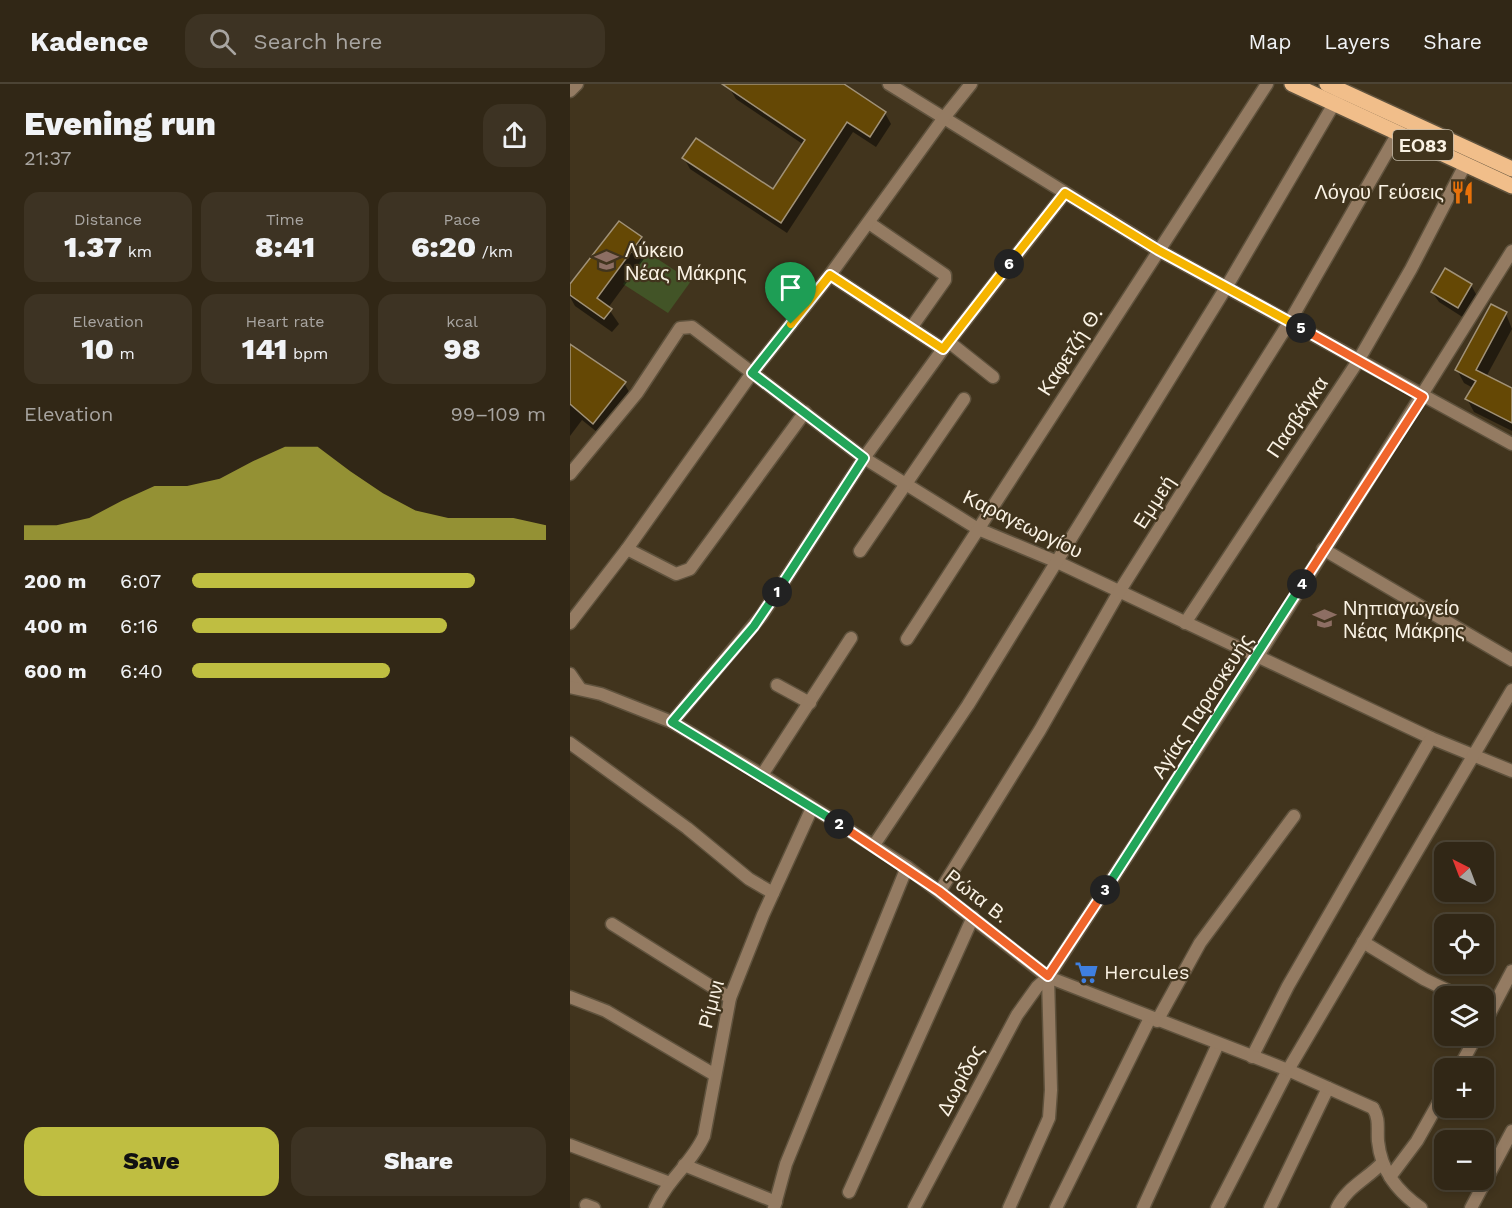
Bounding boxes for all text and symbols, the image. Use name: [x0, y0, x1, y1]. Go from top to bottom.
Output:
search box: [185, 14, 605, 68]
text: Kadence: [30, 25, 149, 58]
icon: search: [206, 25, 239, 58]
text: Search here: [254, 29, 383, 54]
text: Map: [1248, 29, 1291, 54]
text: Layers: [1324, 29, 1390, 54]
text: Share: [1423, 29, 1482, 54]
text: Evening run: [24, 104, 216, 143]
button: share: [483, 104, 546, 167]
road number: ΕΟ83: [1393, 130, 1453, 160]
text: 21:37: [24, 146, 71, 170]
restaurant icon: Λόγου Γεύσεις: [1449, 179, 1475, 205]
place label: Λόγου Γεύσεις: [1314, 180, 1444, 204]
text: Distance: [74, 210, 142, 229]
text: Time: [266, 210, 304, 229]
text: Pace: [443, 210, 481, 229]
text: 1.37: [64, 229, 122, 264]
text: 8:41: [255, 229, 315, 264]
text: 6:20: [411, 229, 476, 264]
place label: Λύκειο Νέας Μάκρης: [625, 238, 747, 285]
text: km: [122, 242, 152, 261]
text: /km: [476, 242, 513, 261]
school or university icon: Λύκειο Νέας Μάκρης: [594, 248, 620, 274]
pin: 6: [994, 249, 1024, 279]
text: 6: [1004, 254, 1014, 273]
pin: [765, 262, 816, 324]
icon: arrive: [774, 271, 807, 304]
street label: Καφετζή Θ.: [1032, 302, 1108, 400]
text: Elevation: [72, 312, 144, 331]
text: Heart rate: [245, 312, 325, 331]
text: kcal: [446, 312, 478, 331]
pin: 5: [1286, 313, 1316, 343]
text: 5: [1296, 318, 1306, 337]
text: 10: [81, 331, 114, 366]
text: 141: [242, 331, 287, 366]
text: 98: [443, 331, 481, 366]
text: m: [114, 344, 135, 363]
text: bpm: [287, 344, 328, 363]
street label: Πασβάγκα: [1261, 372, 1333, 462]
text: Elevation: [24, 402, 113, 426]
text: 99–109 m: [450, 402, 546, 426]
street label: Εμμεή: [1128, 471, 1180, 533]
street label: Καραγεωργίου: [959, 485, 1087, 563]
text: 200 m: [24, 569, 86, 593]
text: 6:07: [120, 569, 161, 593]
pin: 4: [1287, 569, 1317, 599]
text: 4: [1297, 574, 1307, 593]
pin: 1: [762, 577, 792, 607]
text: 1: [774, 582, 780, 601]
place label: Νηπιαγωγείο Νέας Μάκρης: [1343, 596, 1465, 643]
school or university icon: Νηπιαγωγείο Νέας Μάκρης: [1312, 606, 1338, 632]
text: 400 m: [24, 614, 87, 638]
text: 6:16: [120, 614, 158, 638]
street label: Αγίας Παρασκευής: [1146, 629, 1258, 783]
text: 600 m: [24, 659, 87, 683]
text: 6:40: [120, 659, 163, 683]
pin: 2: [824, 809, 854, 839]
text: 2: [834, 814, 844, 833]
north arrow: [1434, 842, 1494, 902]
map controls: [1434, 842, 1494, 1190]
street label: Ρώτα Β.: [941, 864, 1013, 928]
pin: 3: [1090, 875, 1120, 905]
text: 3: [1100, 880, 1110, 899]
button: locate: [1434, 914, 1494, 974]
supermarket icon: Hercules: [1073, 959, 1099, 985]
place label: Hercules: [1104, 960, 1190, 984]
street label: Ρίμινι: [693, 977, 729, 1031]
button: layers: [1434, 986, 1494, 1046]
street label: Δωρίδος: [931, 1040, 989, 1119]
button: +: [1434, 1058, 1494, 1118]
button: Save: [24, 1127, 279, 1196]
button: Share: [291, 1127, 546, 1196]
button: −: [1434, 1130, 1494, 1190]

